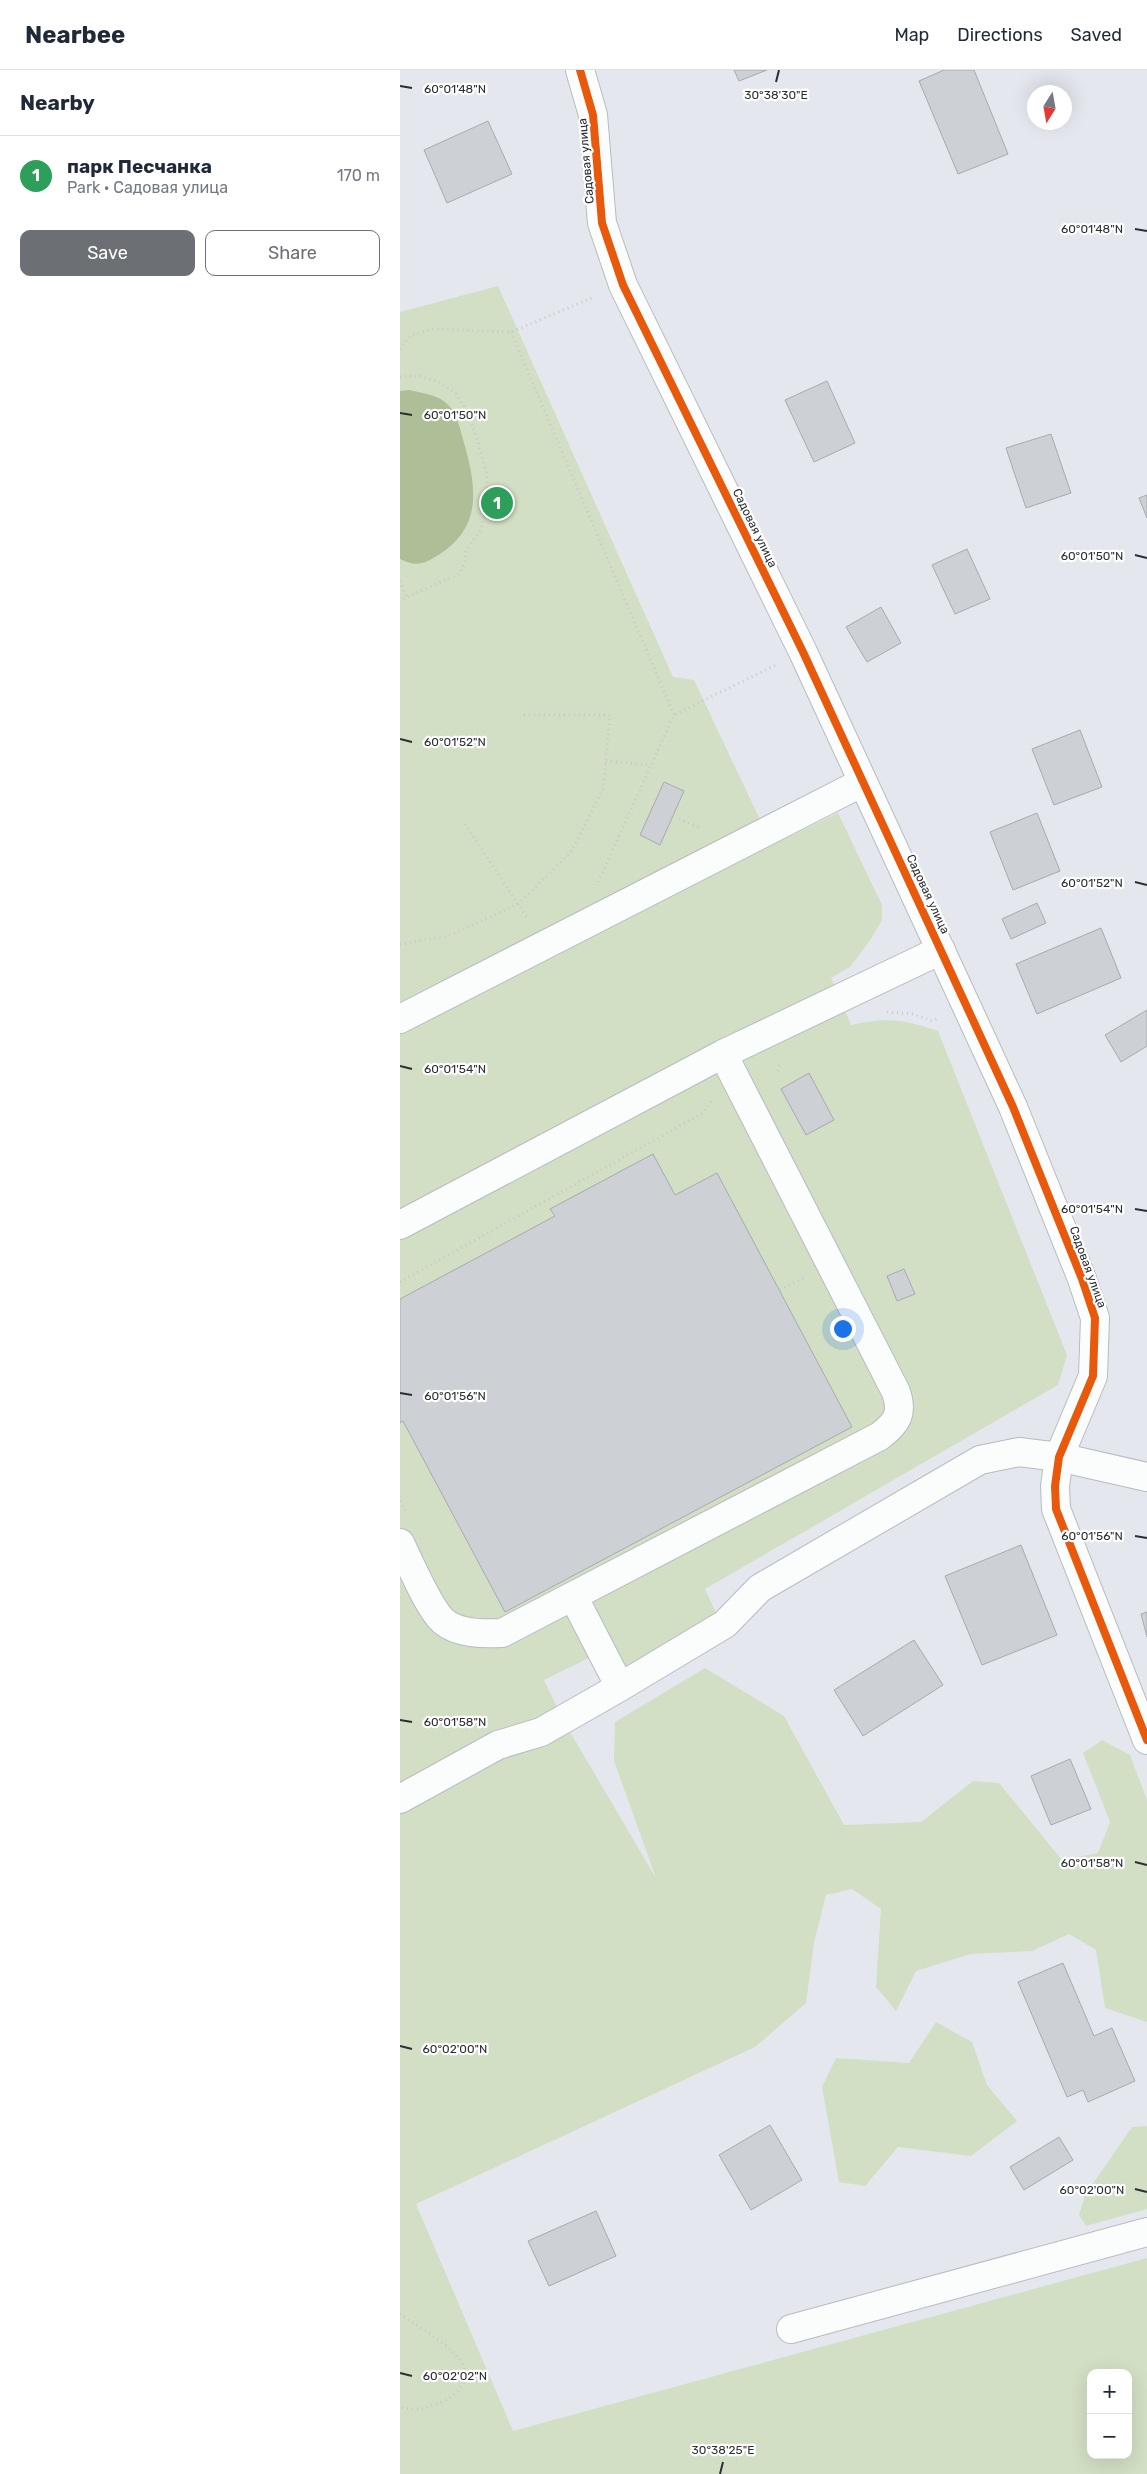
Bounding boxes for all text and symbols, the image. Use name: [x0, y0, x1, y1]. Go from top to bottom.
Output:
text: Nearbee: [25, 21, 125, 49]
text: Map: [894, 24, 929, 46]
text: Directions: [957, 24, 1043, 46]
text: Saved: [1071, 24, 1122, 46]
text: 60°01'48"N: [424, 82, 486, 96]
north arrow: [1027, 85, 1072, 130]
text: 30°38'30"E: [744, 88, 808, 102]
text: Nearby: [20, 90, 95, 115]
street label: Садовая улица: [575, 118, 597, 204]
text: парк Песчанка: [67, 155, 212, 178]
text: 1: [32, 166, 40, 185]
text: 170 m: [337, 166, 380, 185]
text: Park · Садовая улица: [67, 178, 228, 197]
text: 60°01'48"N: [1061, 222, 1123, 236]
button: Save: [20, 230, 195, 276]
button: Share: [205, 230, 380, 276]
text: 60°01'50"N: [424, 408, 486, 422]
pin: 1: [481, 484, 513, 522]
street label: Садовая улица: [730, 486, 780, 570]
text: 60°01'50"N: [1061, 549, 1123, 563]
text: 60°01'52"N: [424, 735, 486, 749]
street label: Садовая улица: [903, 852, 953, 936]
text: 60°01'52"N: [1061, 876, 1123, 890]
text: 60°01'54"N: [424, 1062, 486, 1076]
text: 60°01'54"N: [1061, 1202, 1123, 1216]
street label: Садовая улица: [1067, 1224, 1109, 1310]
your location: [830, 1316, 856, 1342]
text: 60°01'56"N: [424, 1389, 486, 1403]
text: 60°01'56"N: [1061, 1529, 1123, 1543]
text: 60°01'58"N: [424, 1715, 486, 1729]
text: 60°01'58"N: [1061, 1856, 1123, 1870]
text: 60°02'00"N: [423, 2042, 487, 2056]
text: 60°02'00"N: [1060, 2183, 1124, 2197]
text: 60°02'02"N: [423, 2369, 487, 2383]
map controls: [1087, 2369, 1132, 2459]
button: +: [1087, 2369, 1132, 2414]
button: −: [1087, 2414, 1132, 2459]
text: 30°38'25"E: [692, 2443, 754, 2457]

